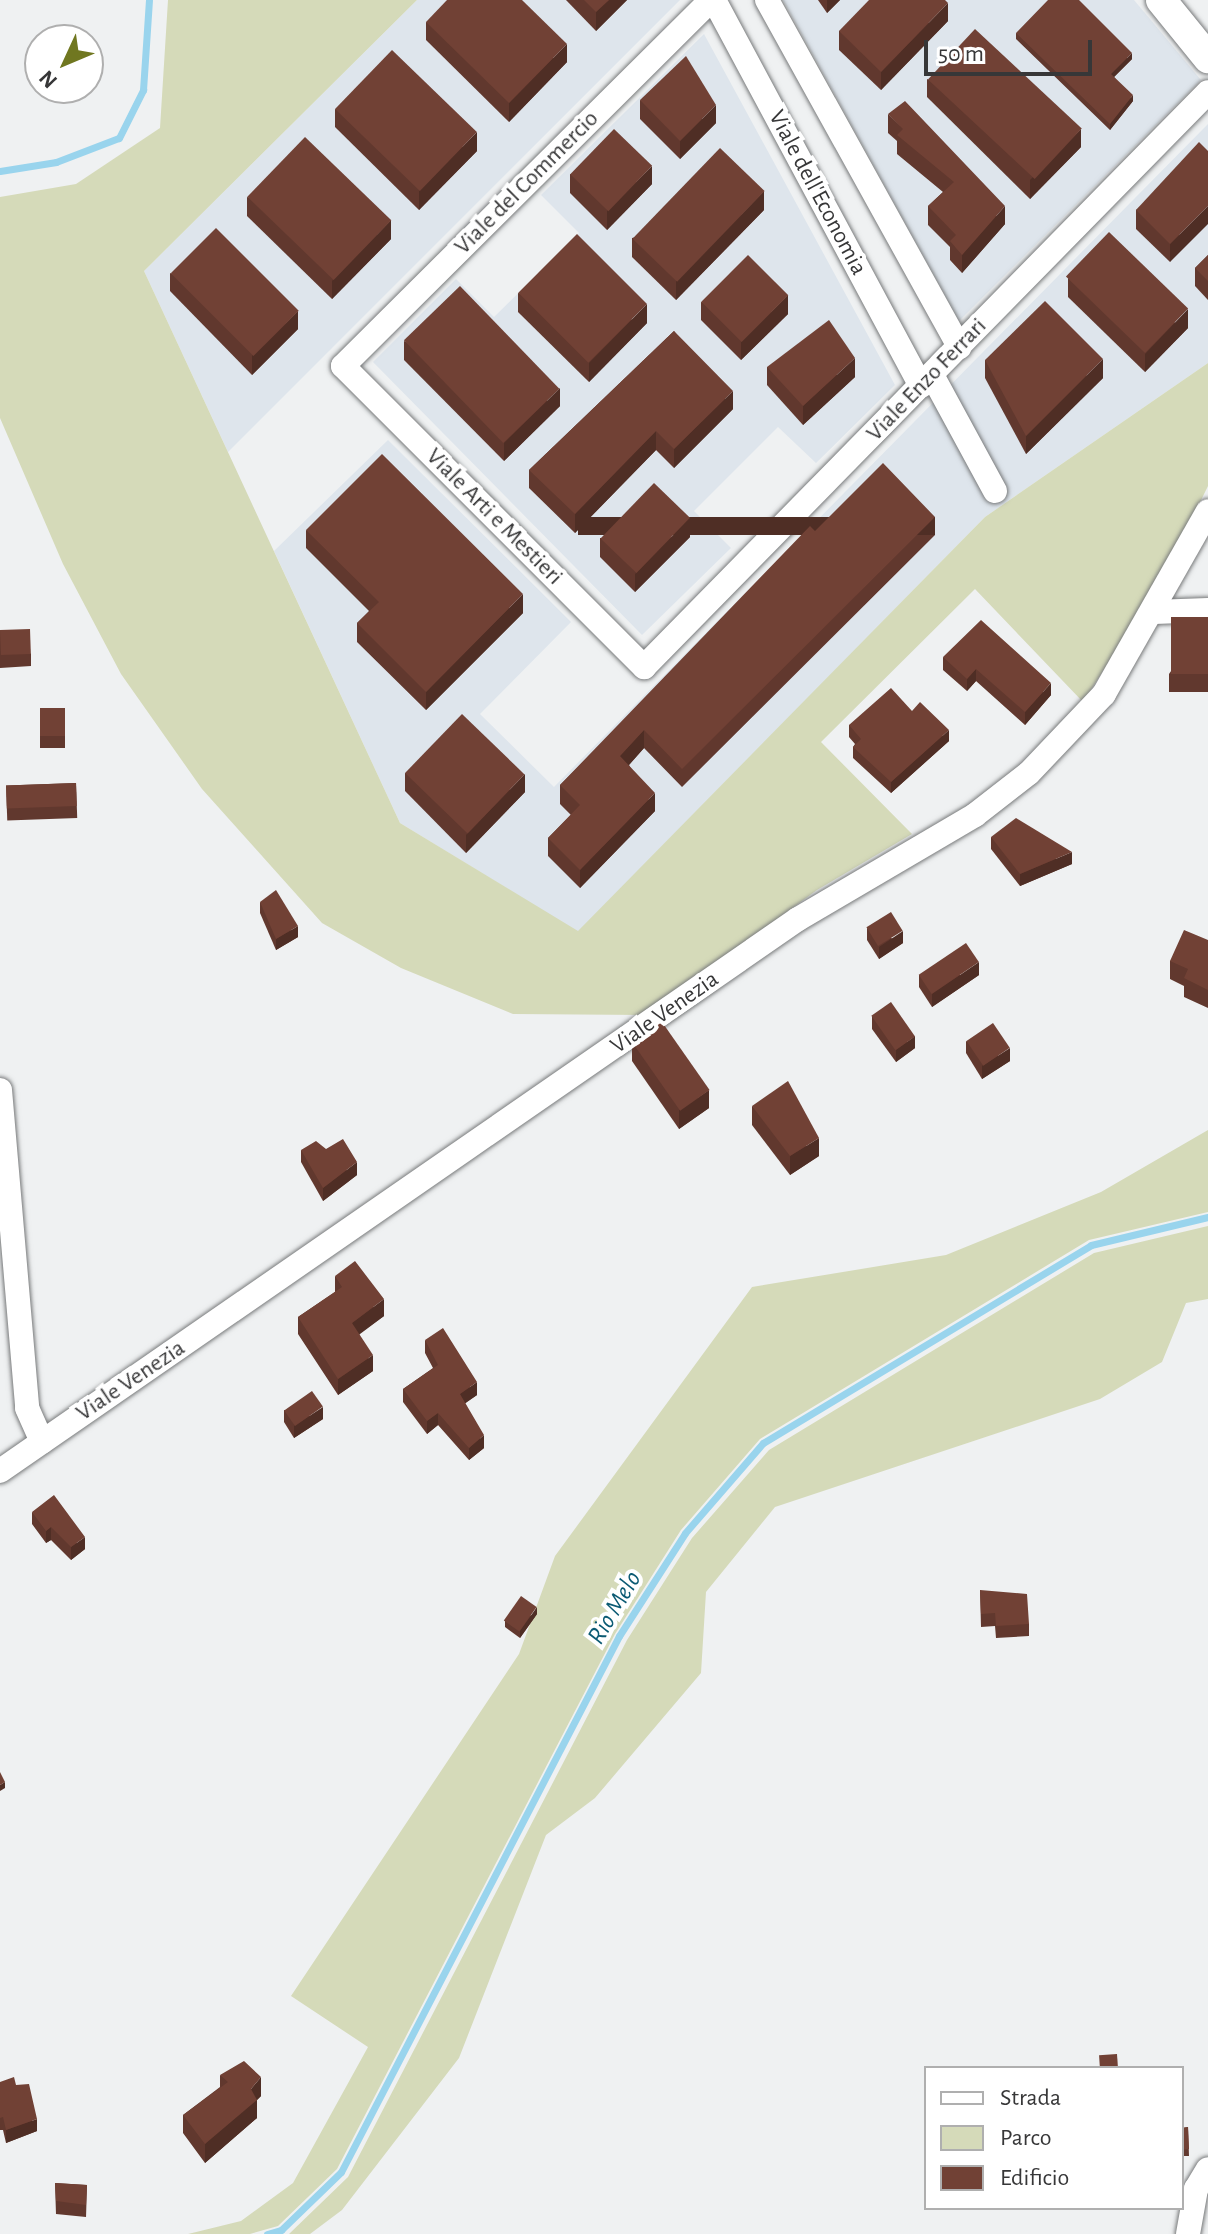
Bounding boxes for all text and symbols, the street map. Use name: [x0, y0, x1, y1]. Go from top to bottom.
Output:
north arrow: [24, 24, 104, 104]
scale bar: [928, 24, 1096, 74]
text: 50 m: [938, 42, 984, 66]
text: N: [35, 66, 61, 92]
street label: Viale del Commercio: [449, 105, 605, 261]
street label: Viale dell'Economia: [761, 106, 873, 280]
street label: Viale Enzo Ferrari: [861, 312, 993, 448]
street label: Viale Arti e Mestieri: [420, 443, 568, 591]
street label: Viale Venezia: [605, 965, 725, 1061]
street label: Viale Venezia: [71, 1334, 191, 1428]
water label: Rio Melo: [581, 1566, 649, 1650]
legend: [924, 2066, 1184, 2210]
text: Strada: [1000, 2086, 1061, 2110]
text: Parco: [1000, 2126, 1051, 2150]
text: Edificio: [1000, 2166, 1069, 2190]

